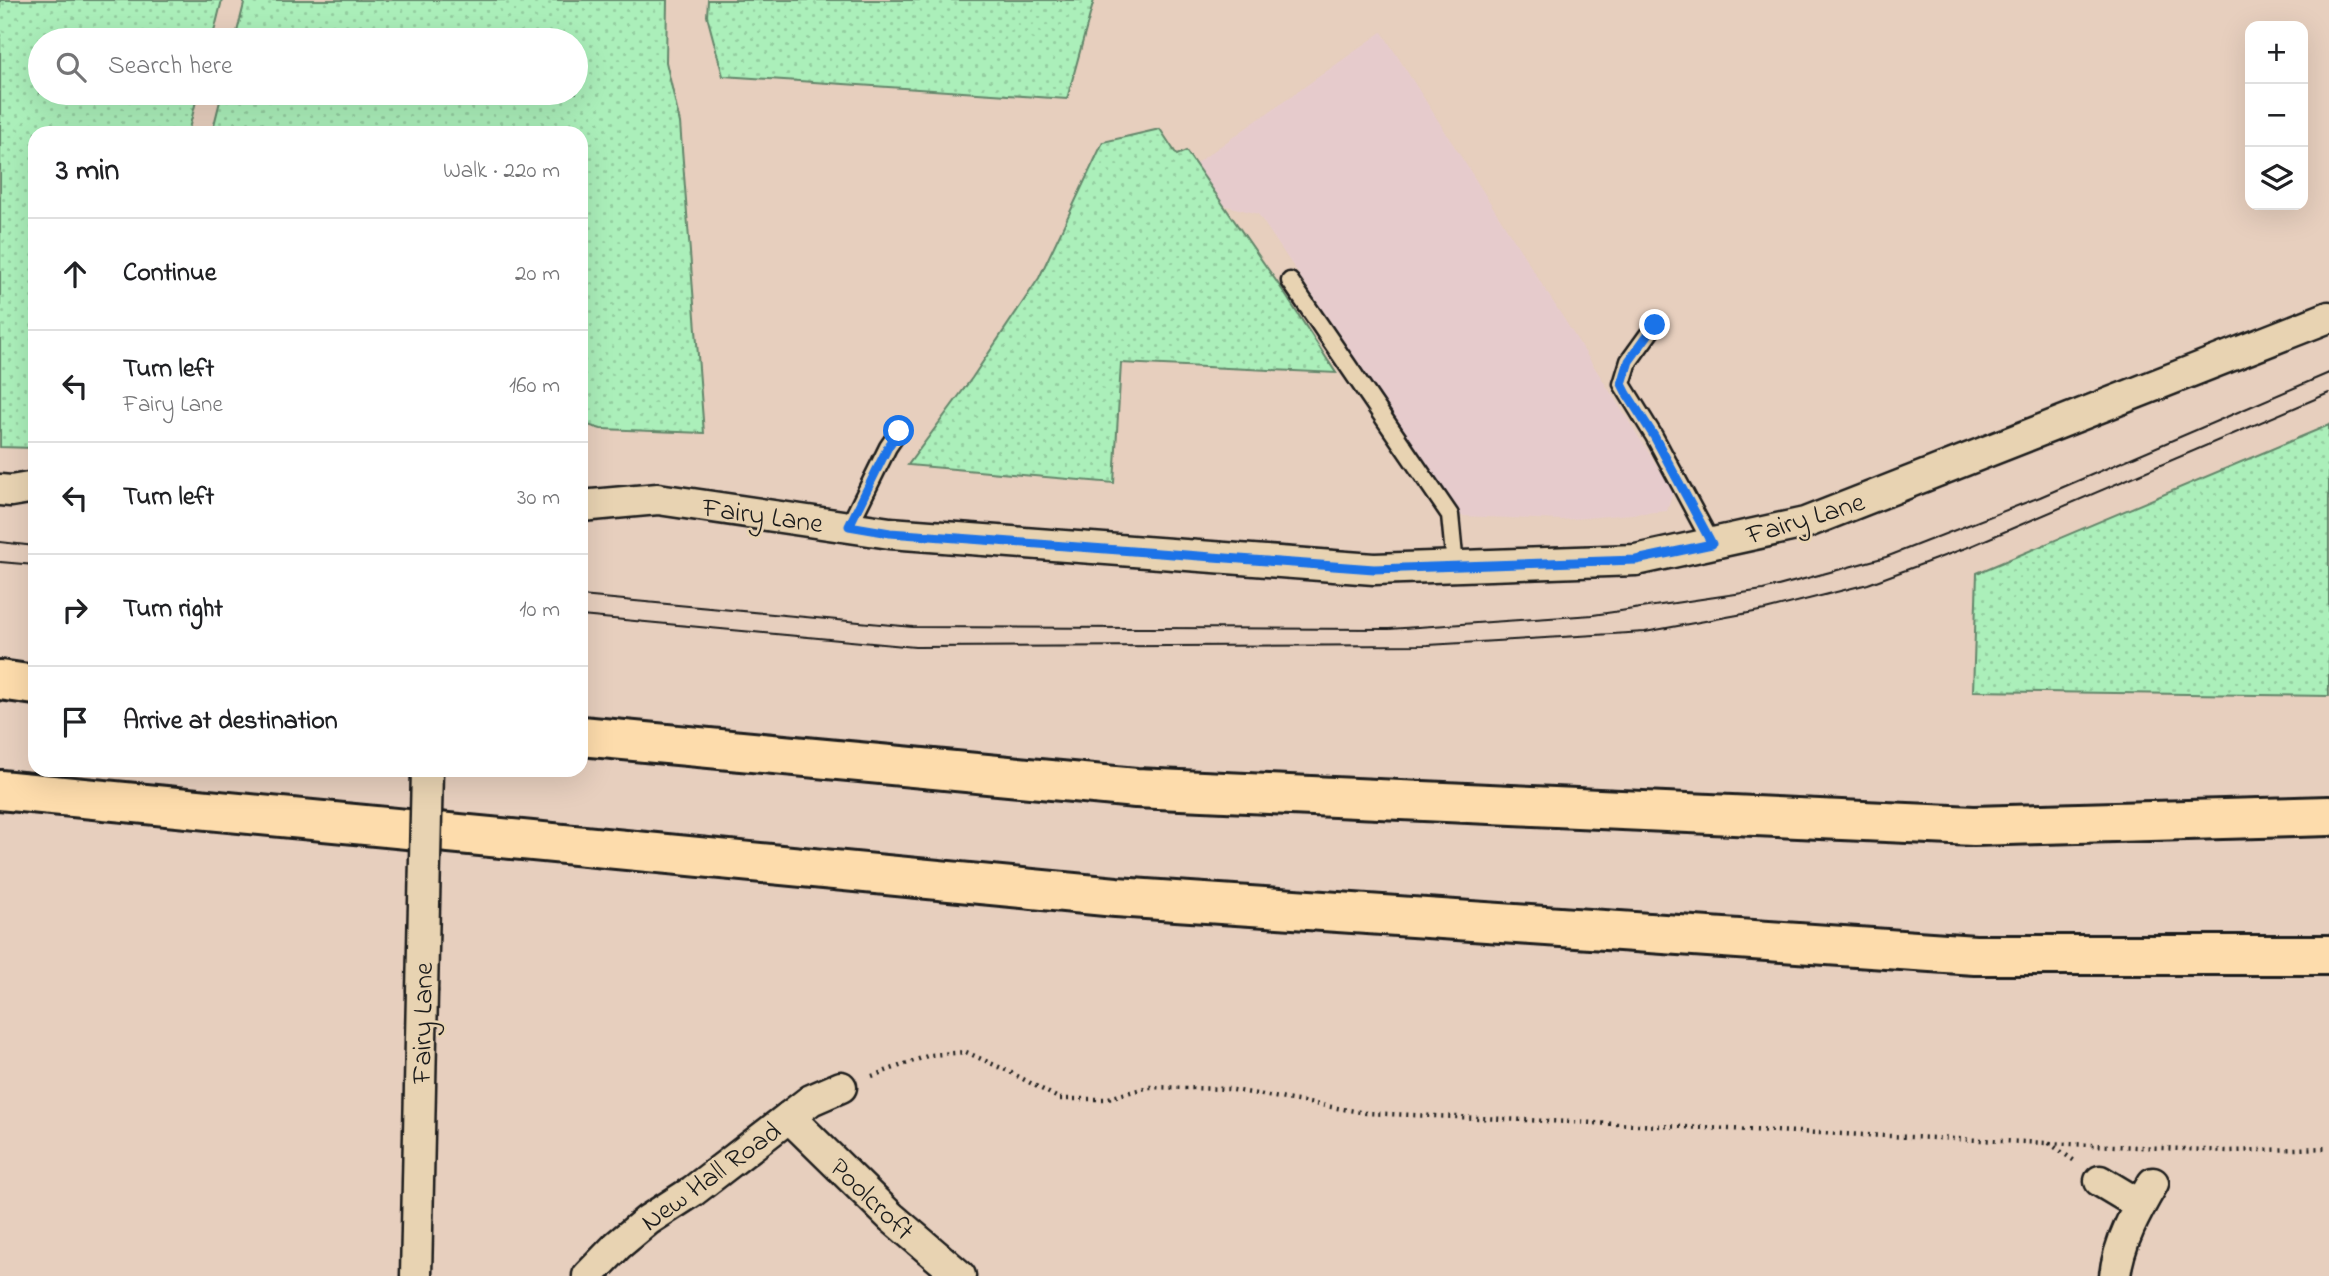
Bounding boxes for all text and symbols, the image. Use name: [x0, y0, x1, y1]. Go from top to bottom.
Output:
map controls: [2245, 21, 2308, 210]
button: +: [2245, 21, 2308, 84]
search box: [28, 28, 588, 105]
icon: search: [52, 48, 90, 86]
text: Search here: [108, 48, 233, 86]
button: −: [2245, 84, 2308, 147]
button: layers: [2245, 147, 2308, 210]
text: 3 min: [56, 150, 119, 194]
text: Walk · 220 m: [443, 155, 560, 188]
icon: ahead: [56, 255, 94, 293]
text: Continue: [123, 255, 216, 293]
text: 20 m: [515, 258, 560, 291]
route end: [1639, 309, 1670, 340]
text: Turn left: [123, 351, 214, 389]
icon: left: [56, 367, 94, 405]
text: 160 m: [509, 370, 560, 403]
text: Fairy Lane: [123, 389, 223, 422]
route start: [883, 415, 914, 446]
icon: left: [56, 479, 94, 517]
text: Turn left: [123, 479, 214, 517]
text: 30 m: [517, 482, 560, 515]
street label: Fairy Lane: [1741, 483, 1870, 558]
street label: Fairy Lane: [699, 489, 826, 546]
icon: right: [56, 591, 94, 629]
text: Turn right: [123, 591, 223, 629]
text: 10 m: [519, 594, 560, 627]
icon: arrive: [56, 703, 94, 741]
text: Arrive at destination: [123, 703, 338, 741]
street label: Fairy Lane: [403, 962, 446, 1085]
street label: New Hall Road: [633, 1112, 791, 1243]
street label: Poolcroft: [819, 1149, 922, 1252]

